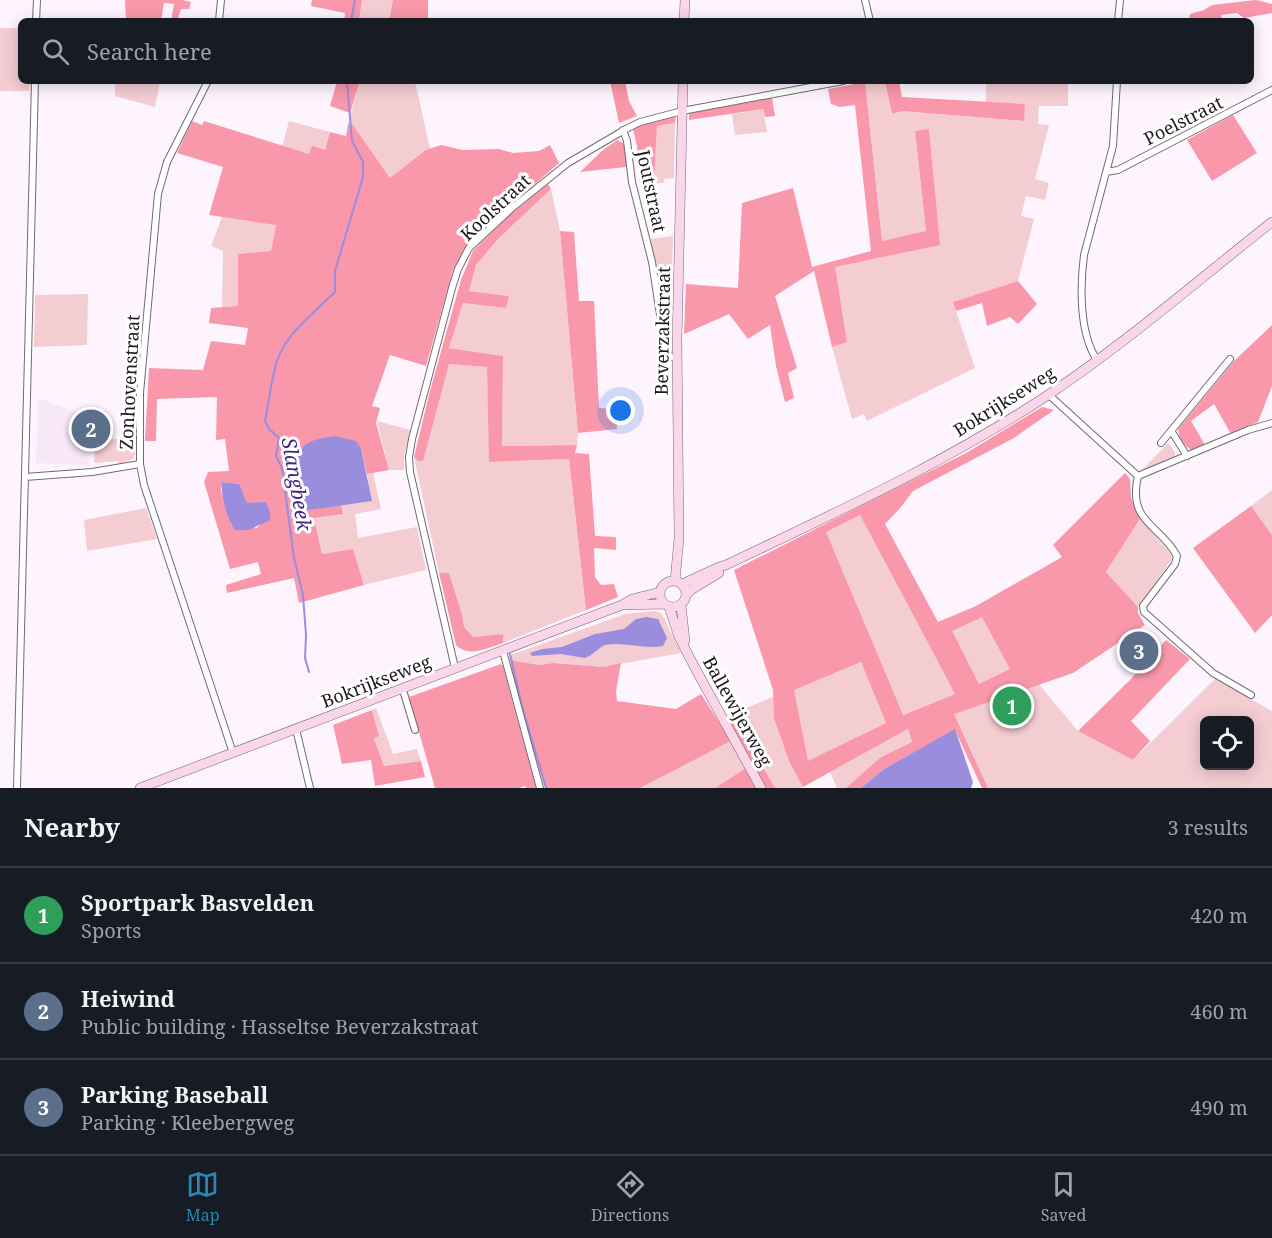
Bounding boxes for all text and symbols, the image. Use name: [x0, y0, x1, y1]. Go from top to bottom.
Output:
search box: [18, 18, 1254, 84]
icon: search: [39, 35, 72, 68]
text: Search here: [87, 36, 212, 66]
street label: Poelstraat: [1139, 90, 1227, 150]
street label: Joutstraat: [631, 147, 672, 234]
street label: Koolstraat: [455, 168, 535, 246]
street label: Beverzakstraat: [649, 266, 675, 396]
street label: Zonhovenstraat: [113, 314, 145, 450]
street label: Bokrijkseweg: [949, 360, 1060, 442]
your location: [606, 396, 635, 425]
pin: 2: [72, 406, 110, 452]
water label: Slangbeek: [276, 435, 319, 533]
pin: 3: [1120, 628, 1158, 674]
street label: Bokrijkseweg: [318, 649, 434, 713]
street label: Ballewijerweg: [698, 652, 778, 771]
pin: 1: [992, 684, 1032, 728]
map controls: [1200, 716, 1254, 770]
button: locate: [1200, 716, 1254, 770]
text: Nearby: [24, 809, 120, 845]
text: 3 results: [1168, 814, 1248, 841]
text: Sportpark Basvelden: [81, 887, 314, 917]
text: 1: [38, 902, 49, 929]
text: 420 m: [1190, 902, 1248, 929]
text: Sports: [81, 917, 141, 944]
text: Heiwind: [81, 983, 175, 1013]
text: 2: [38, 998, 49, 1025]
text: 460 m: [1190, 998, 1248, 1025]
text: Public building · Hasseltse Beverzakstraat: [81, 1013, 478, 1040]
text: Parking Baseball: [81, 1079, 268, 1109]
text: 3: [38, 1094, 49, 1121]
text: 490 m: [1190, 1094, 1248, 1121]
text: Parking · Kleebergweg: [81, 1109, 294, 1136]
tab: Map: [186, 1168, 220, 1226]
tab: Directions: [591, 1168, 669, 1226]
tab: Saved: [1041, 1168, 1086, 1226]

